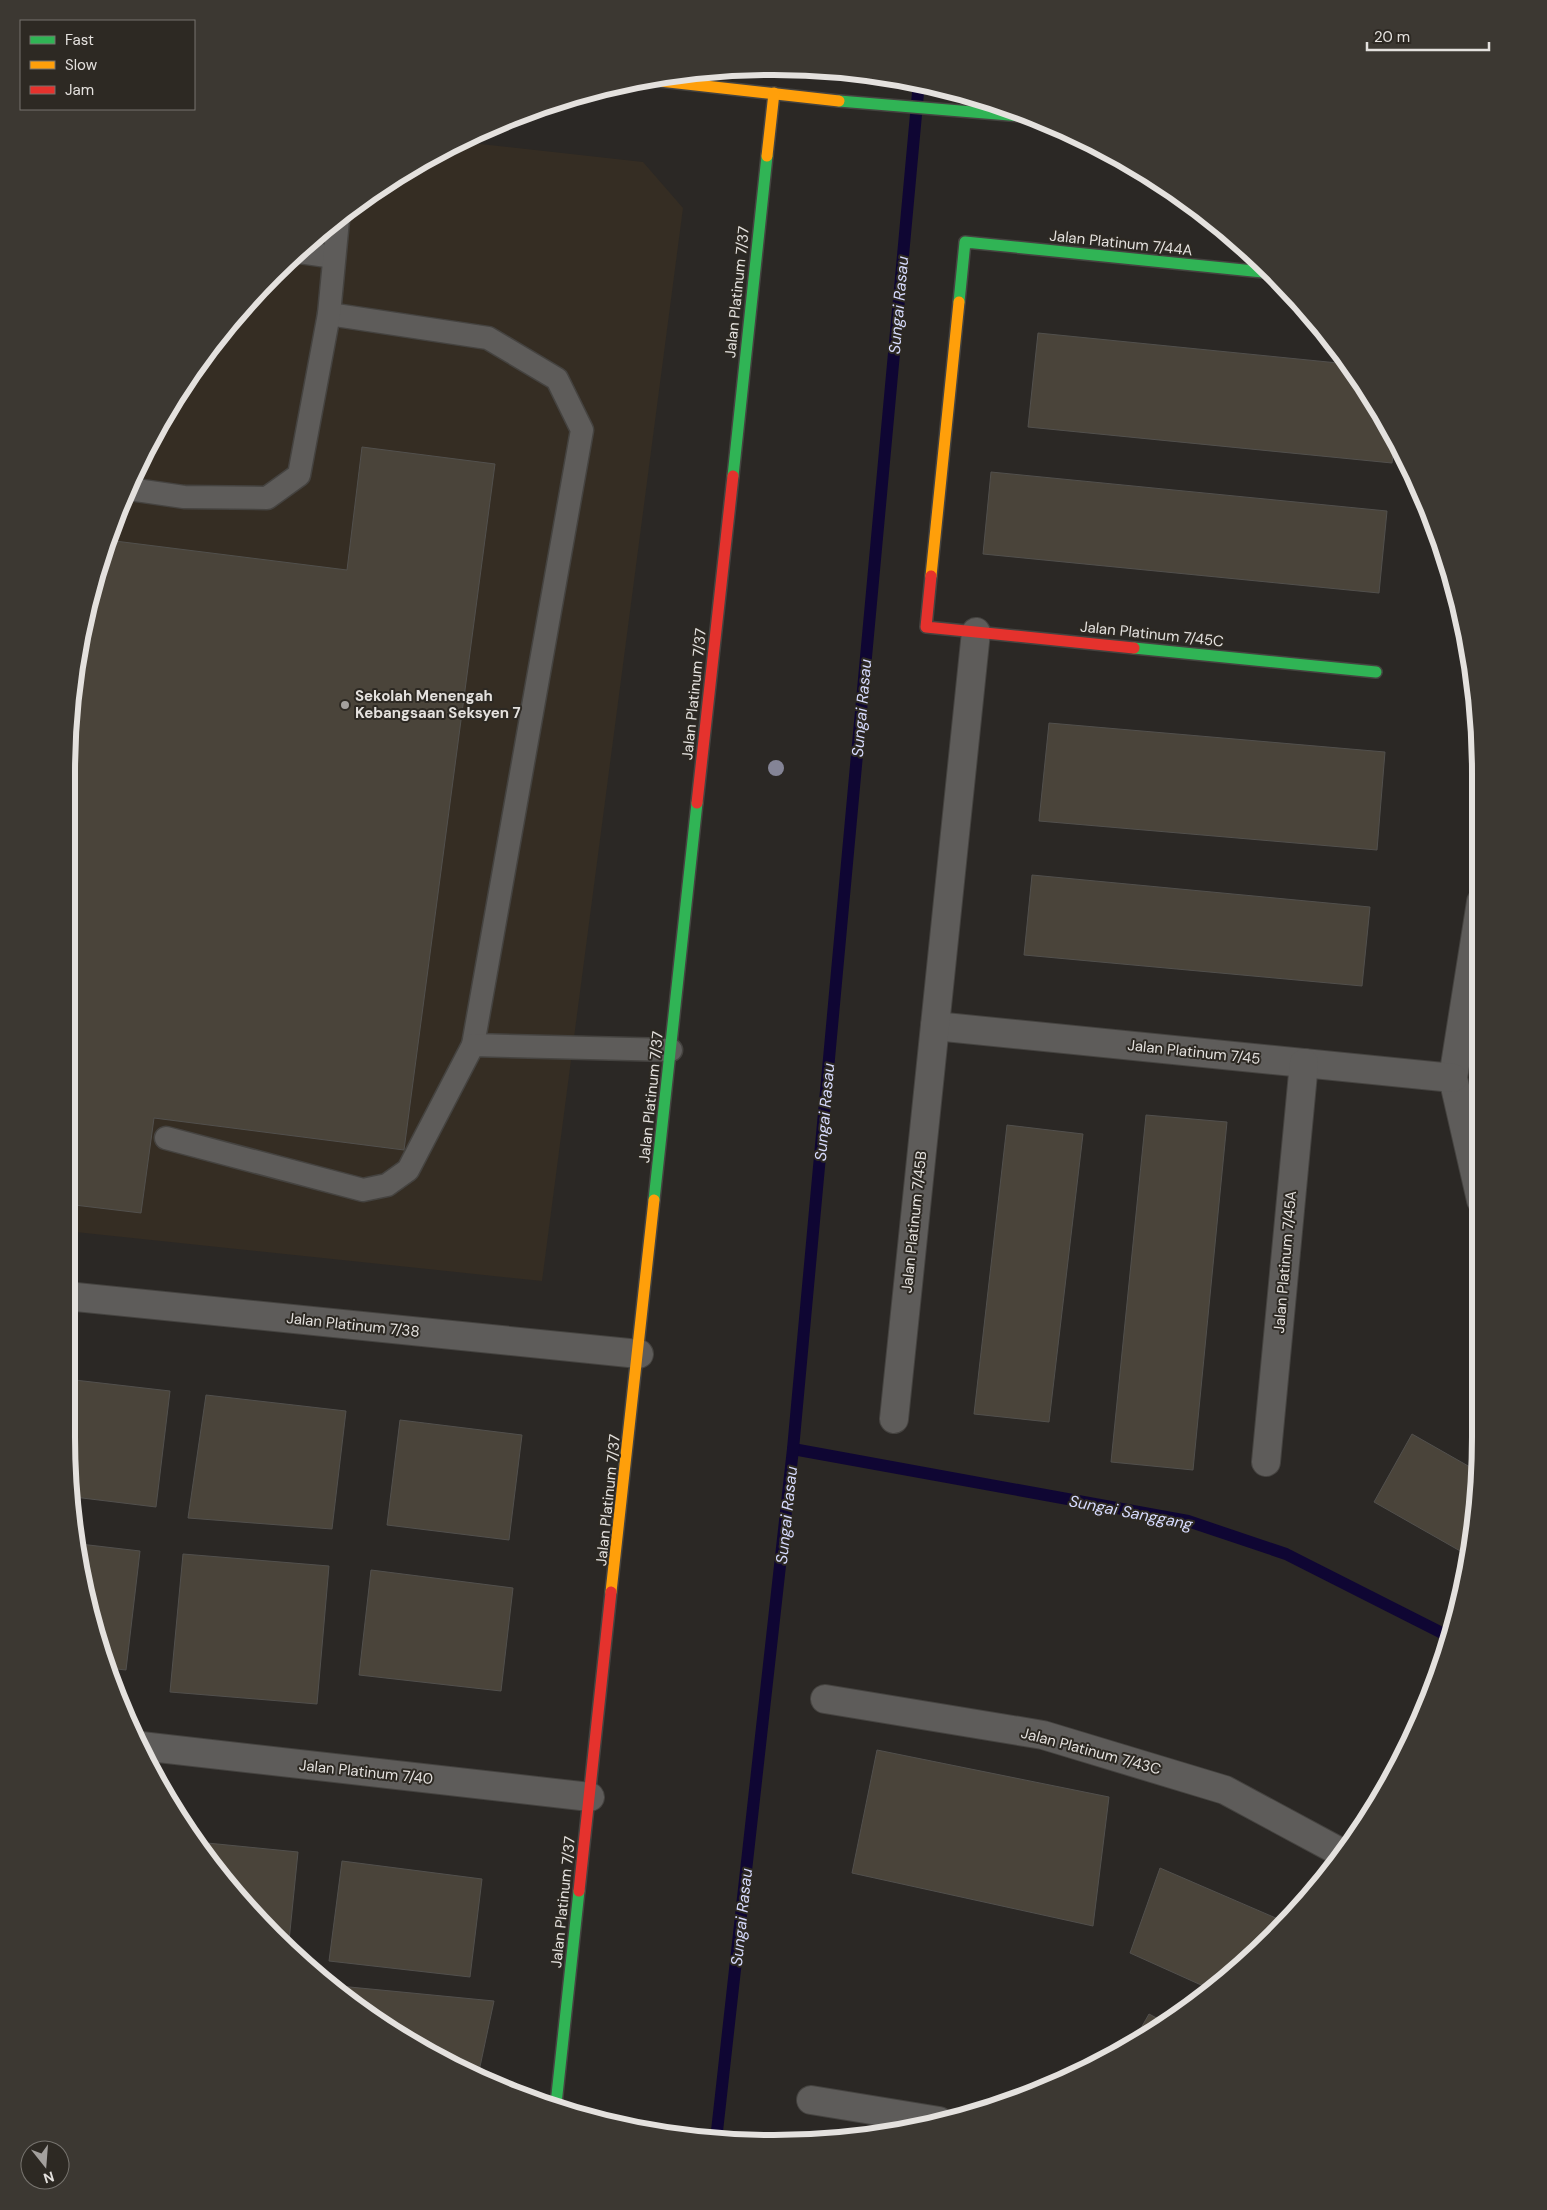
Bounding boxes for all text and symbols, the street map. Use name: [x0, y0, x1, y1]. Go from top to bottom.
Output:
legend: [20, 20, 195, 110]
scale bar: [1367, 20, 1490, 52]
text: 20 m: [1374, 27, 1410, 47]
text: Fast: [65, 30, 94, 50]
text: Slow: [65, 55, 98, 75]
text: Jam: [65, 80, 94, 100]
street label: Jalan Platinum 7/37: [720, 225, 754, 359]
street label: Jalan Platinum 7/44A: [1049, 226, 1193, 260]
water label: Sungai Rasau: [884, 255, 913, 355]
street label: Jalan Platinum 7/45C: [1079, 617, 1225, 652]
street label: Jalan Platinum 7/37: [677, 627, 711, 761]
water label: Sungai Rasau: [847, 658, 876, 758]
place label: Sekolah Menengah Kebangsaan Seksyen 7: [355, 686, 521, 723]
marker: Sekolah Menengah Kebangsaan Seksyen 7: [339, 699, 351, 711]
street label: Jalan Platinum 7/37: [634, 1030, 668, 1164]
street label: Jalan Platinum 7/45: [1127, 1035, 1261, 1069]
water label: Sungai Rasau: [810, 1062, 839, 1162]
street label: Jalan Platinum 7/45B: [897, 1150, 931, 1294]
street label: Jalan Platinum 7/45A: [1269, 1190, 1301, 1334]
street label: Jalan Platinum 7/38: [285, 1308, 421, 1342]
street label: Jalan Platinum 7/37: [591, 1433, 625, 1567]
water label: Sungai Rasau: [771, 1465, 802, 1565]
water label: Sungai Sanggang: [1067, 1490, 1196, 1535]
street label: Jalan Platinum 7/43C: [1019, 1723, 1163, 1779]
street label: Jalan Platinum 7/40: [298, 1755, 434, 1789]
street label: Jalan Platinum 7/37: [546, 1835, 580, 1969]
water label: Sungai Rasau: [726, 1867, 757, 1967]
north arrow: [20, 2140, 70, 2190]
text: N: [41, 2167, 56, 2188]

